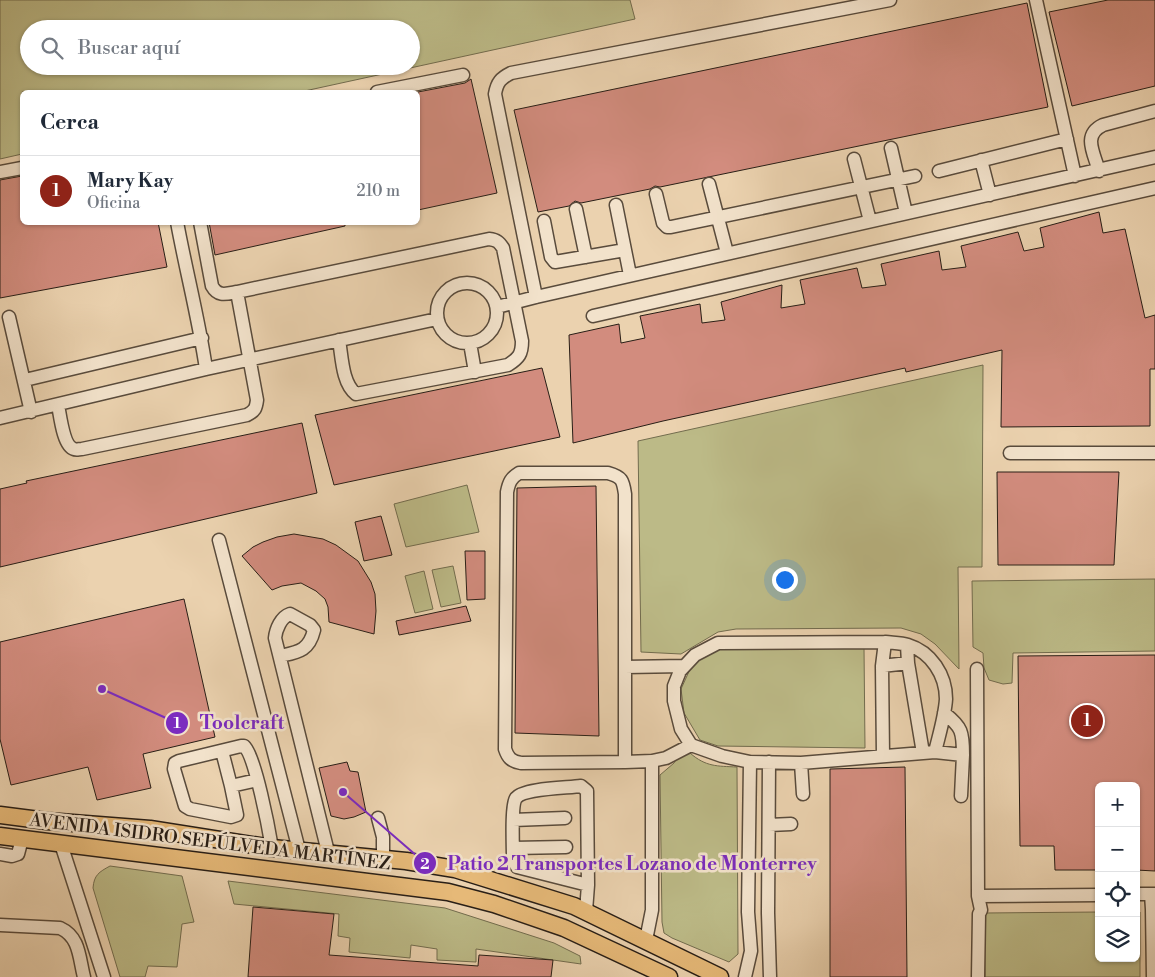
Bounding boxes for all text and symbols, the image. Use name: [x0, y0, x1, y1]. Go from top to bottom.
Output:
search box: [20, 20, 420, 75]
icon: search: [38, 34, 66, 62]
text: Buscar aquí: [78, 36, 180, 60]
text: Cerca: [40, 110, 99, 136]
text: Mary Kay: [87, 169, 173, 193]
text: 1: [52, 181, 60, 201]
text: 210 m: [356, 181, 400, 201]
text: Oficina: [87, 193, 140, 213]
your location: [772, 567, 798, 593]
pin: 1: [1071, 702, 1103, 740]
callout: Toolcraft: [165, 706, 294, 740]
text: Toolcraft: [200, 711, 284, 735]
text: 1: [173, 714, 181, 733]
map controls: [1095, 782, 1140, 962]
button: +: [1095, 782, 1140, 827]
street label: AVENIDA ISIDRO SEPÚLVEDA MARTÍNEZ: [27, 808, 392, 876]
button: −: [1095, 827, 1140, 872]
callout: Patio 2 Transportes Lozano de Monterrey: [412, 846, 827, 880]
text: Patio 2 Transportes Lozano de Monterrey: [447, 852, 817, 876]
text: 2: [420, 855, 430, 874]
button: locate: [1095, 872, 1140, 917]
button: layers: [1095, 917, 1140, 962]

